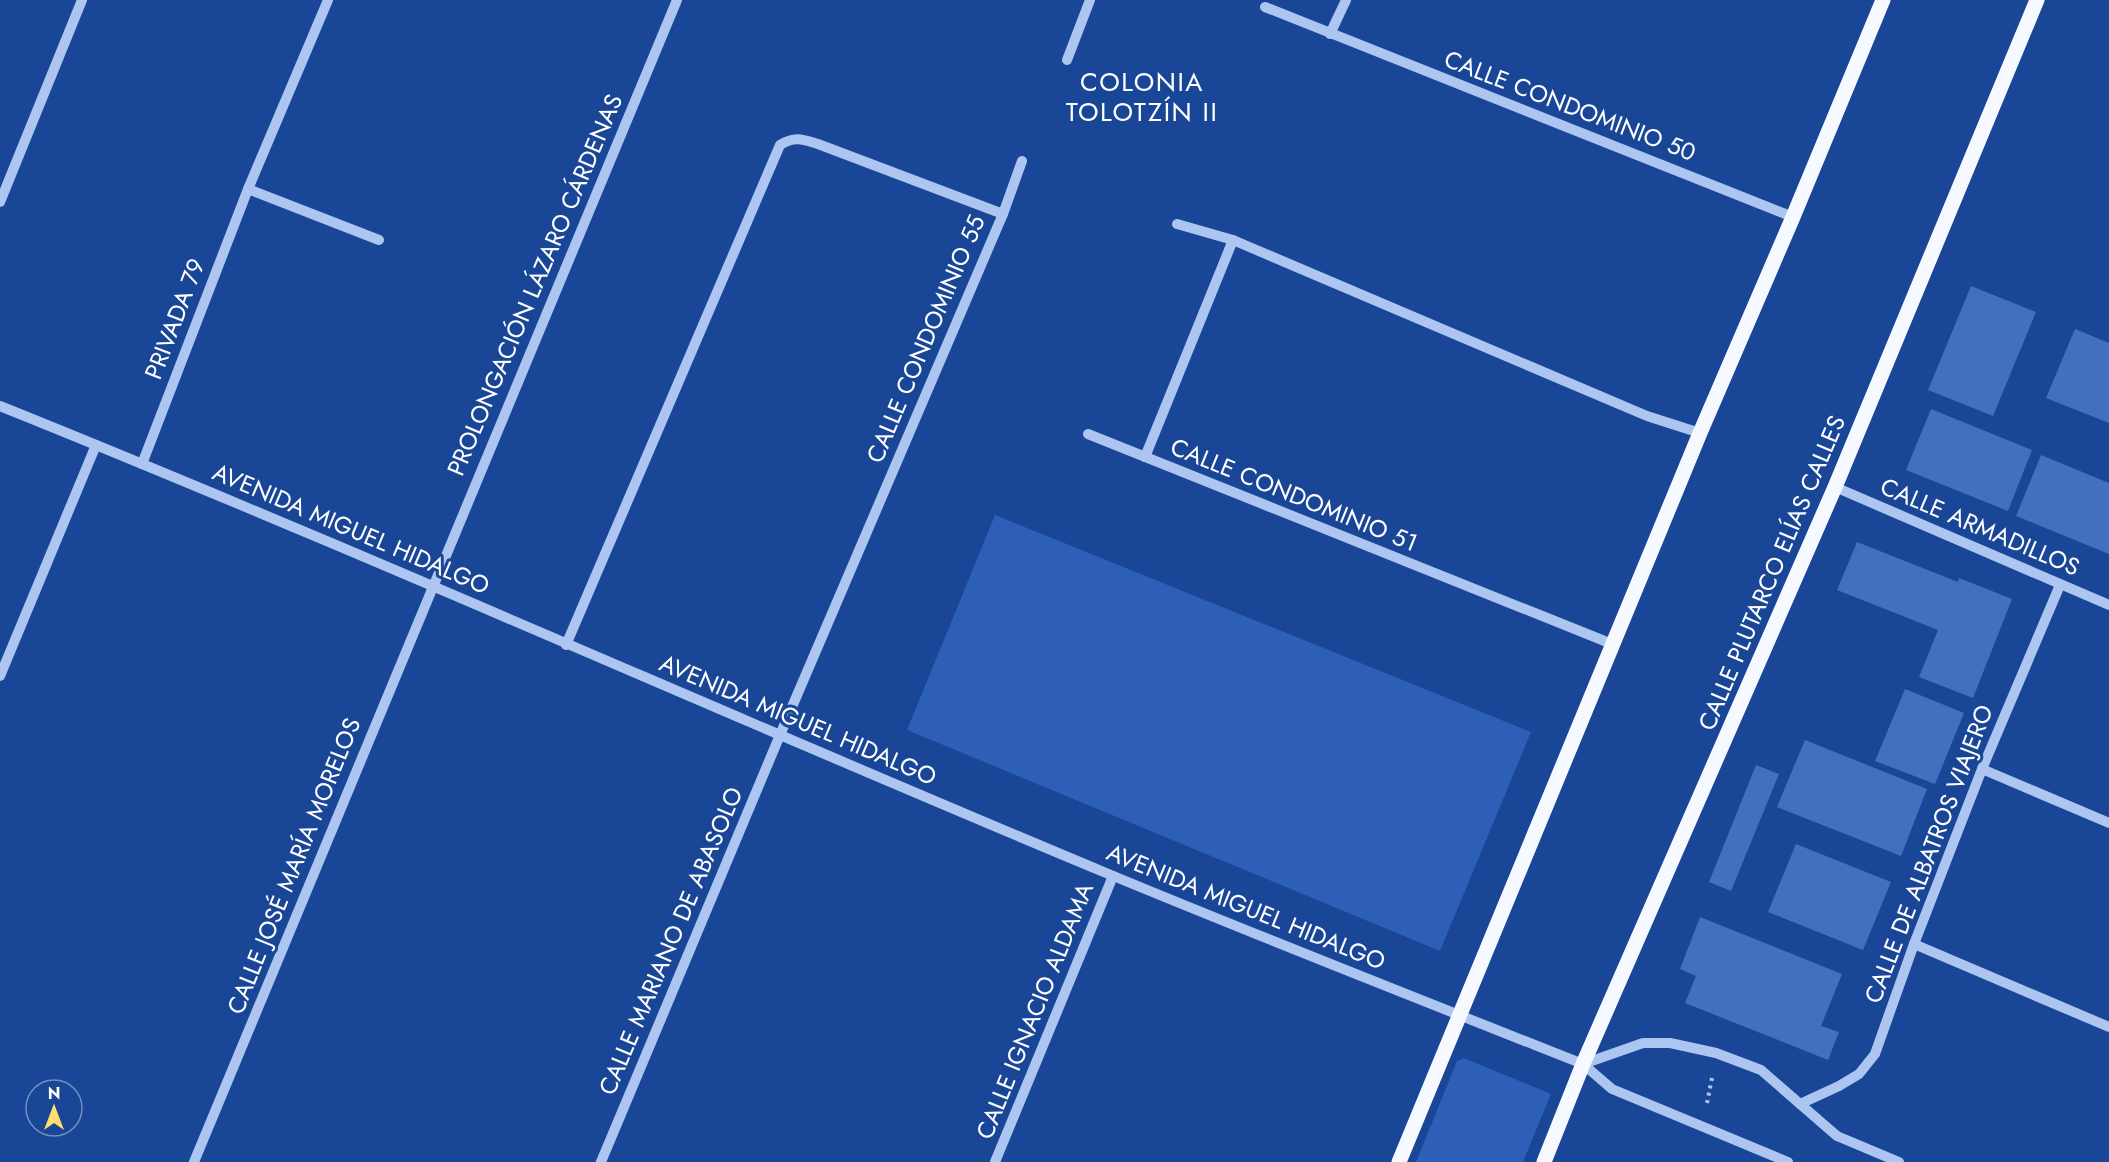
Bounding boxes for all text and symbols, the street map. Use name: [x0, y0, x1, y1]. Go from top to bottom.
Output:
street label: CALLE CONDOMINIO 50: [1439, 41, 1701, 170]
district label: COLONIA TOLOTZÍN II: [1066, 63, 1218, 131]
street label: PROLONGACIÓN LÁZARO CÁRDENAS: [438, 89, 631, 481]
street label: CALLE CONDOMINIO 55: [857, 209, 994, 468]
street label: PRIVADA 79: [135, 253, 214, 384]
street label: CALLE PLUTARCO ELÍAS CALLES: [1689, 410, 1854, 736]
street label: CALLE CONDOMINIO 51: [1165, 429, 1423, 560]
street label: AVENIDA MIGUEL HIDALGO: [207, 454, 495, 603]
street label: CALLE ARMADILLOS: [1875, 469, 2085, 584]
street label: AVENIDA MIGUEL HIDALGO: [654, 645, 942, 794]
street label: CALLE DE ALBATROS VIAJERO: [1855, 699, 2002, 1008]
street label: CALLE JOSÉ MARÍA MORELOS: [218, 712, 369, 1019]
street label: CALLE MARIANO DE ABASOLO: [590, 781, 751, 1100]
street label: AVENIDA MIGUEL HIDALGO: [1102, 835, 1391, 979]
street label: CALLE IGNACIO ALDAMA: [967, 877, 1102, 1144]
north arrow: [24, 1078, 84, 1138]
text: N: [48, 1082, 60, 1105]

